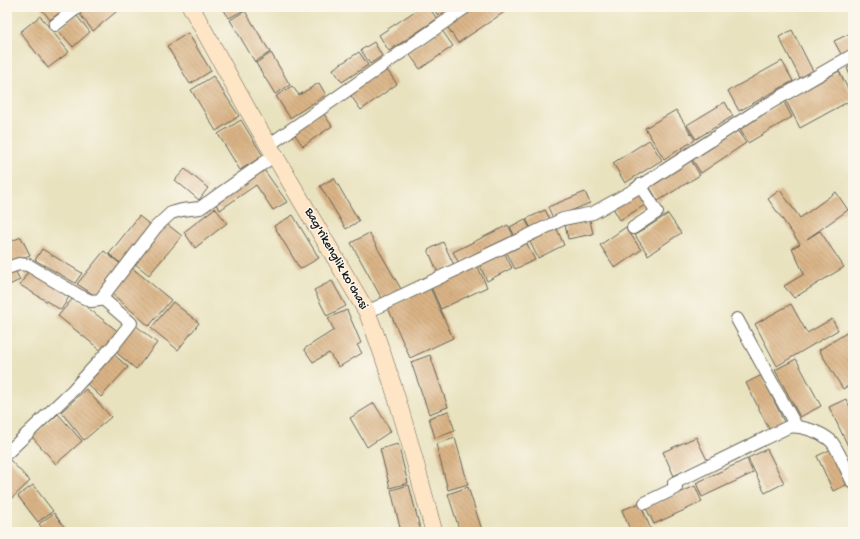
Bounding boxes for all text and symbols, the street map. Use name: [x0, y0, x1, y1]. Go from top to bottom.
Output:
street label: Bag'rikenglik ko'chasi: [300, 205, 371, 313]

